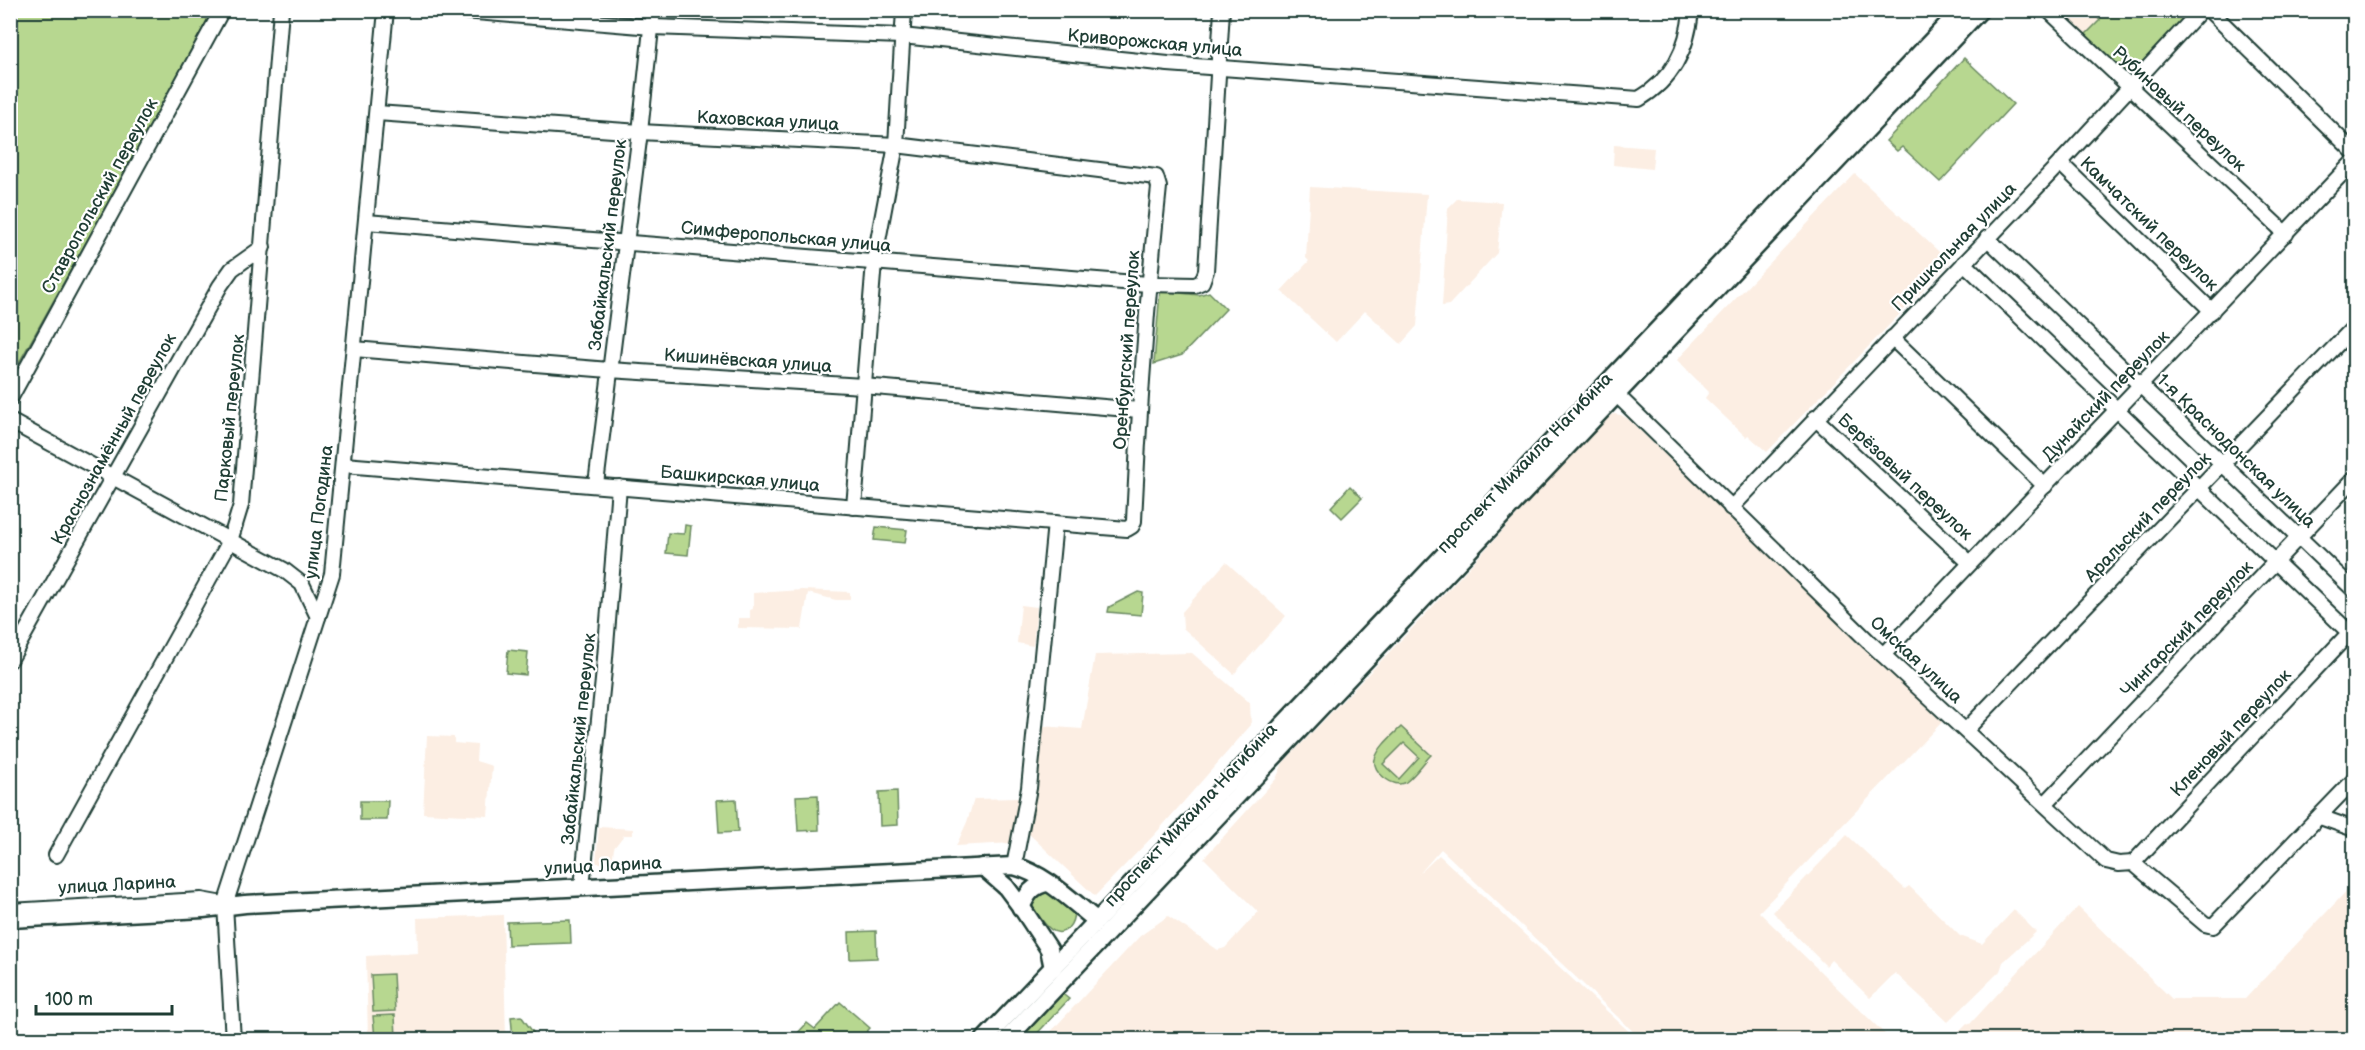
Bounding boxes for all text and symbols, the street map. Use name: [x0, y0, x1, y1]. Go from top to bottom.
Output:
street label: Криворожская улица: [1067, 25, 1244, 61]
street label: Рубиновый переулок: [2108, 42, 2250, 177]
street label: Ставропольский переулок: [37, 94, 163, 297]
street label: Каховская улица: [696, 107, 840, 135]
street label: Забайкальский переулок: [585, 138, 631, 352]
street label: Камчатский переулок: [2076, 153, 2223, 296]
street label: Пришкольная улица: [1887, 178, 2021, 316]
street label: Симферопольская улица: [680, 217, 892, 257]
street label: Оренбургский переулок: [1110, 249, 1144, 450]
street label: Дунайский переулок: [2038, 326, 2174, 466]
street label: Краснознамённый переулок: [47, 329, 181, 548]
street label: Парковый переулок: [211, 333, 249, 503]
street label: Кишинёвская улица: [663, 345, 833, 377]
street label: проспект Михаила Нагибина: [1433, 368, 1617, 558]
street label: 1-я Краснодонская улица: [2152, 370, 2320, 533]
street label: Берёзовый переулок: [1833, 409, 1977, 545]
street label: улица Погодина: [300, 443, 338, 580]
street label: Аральский переулок: [2080, 447, 2216, 587]
street label: Башкирская улица: [659, 462, 821, 496]
street label: Чингарский переулок: [2116, 556, 2258, 702]
street label: Омская улица: [1866, 612, 1967, 708]
street label: Забайкальский переулок: [557, 632, 601, 846]
street label: Кленовый переулок: [2166, 664, 2296, 801]
street label: проспект Михаила Нагибина: [1100, 719, 1282, 911]
street label: улица Ларина: [544, 852, 663, 880]
street label: улица Ларина: [58, 871, 177, 899]
scale bar: [36, 978, 172, 1016]
text: 100 m: [45, 989, 93, 1010]

